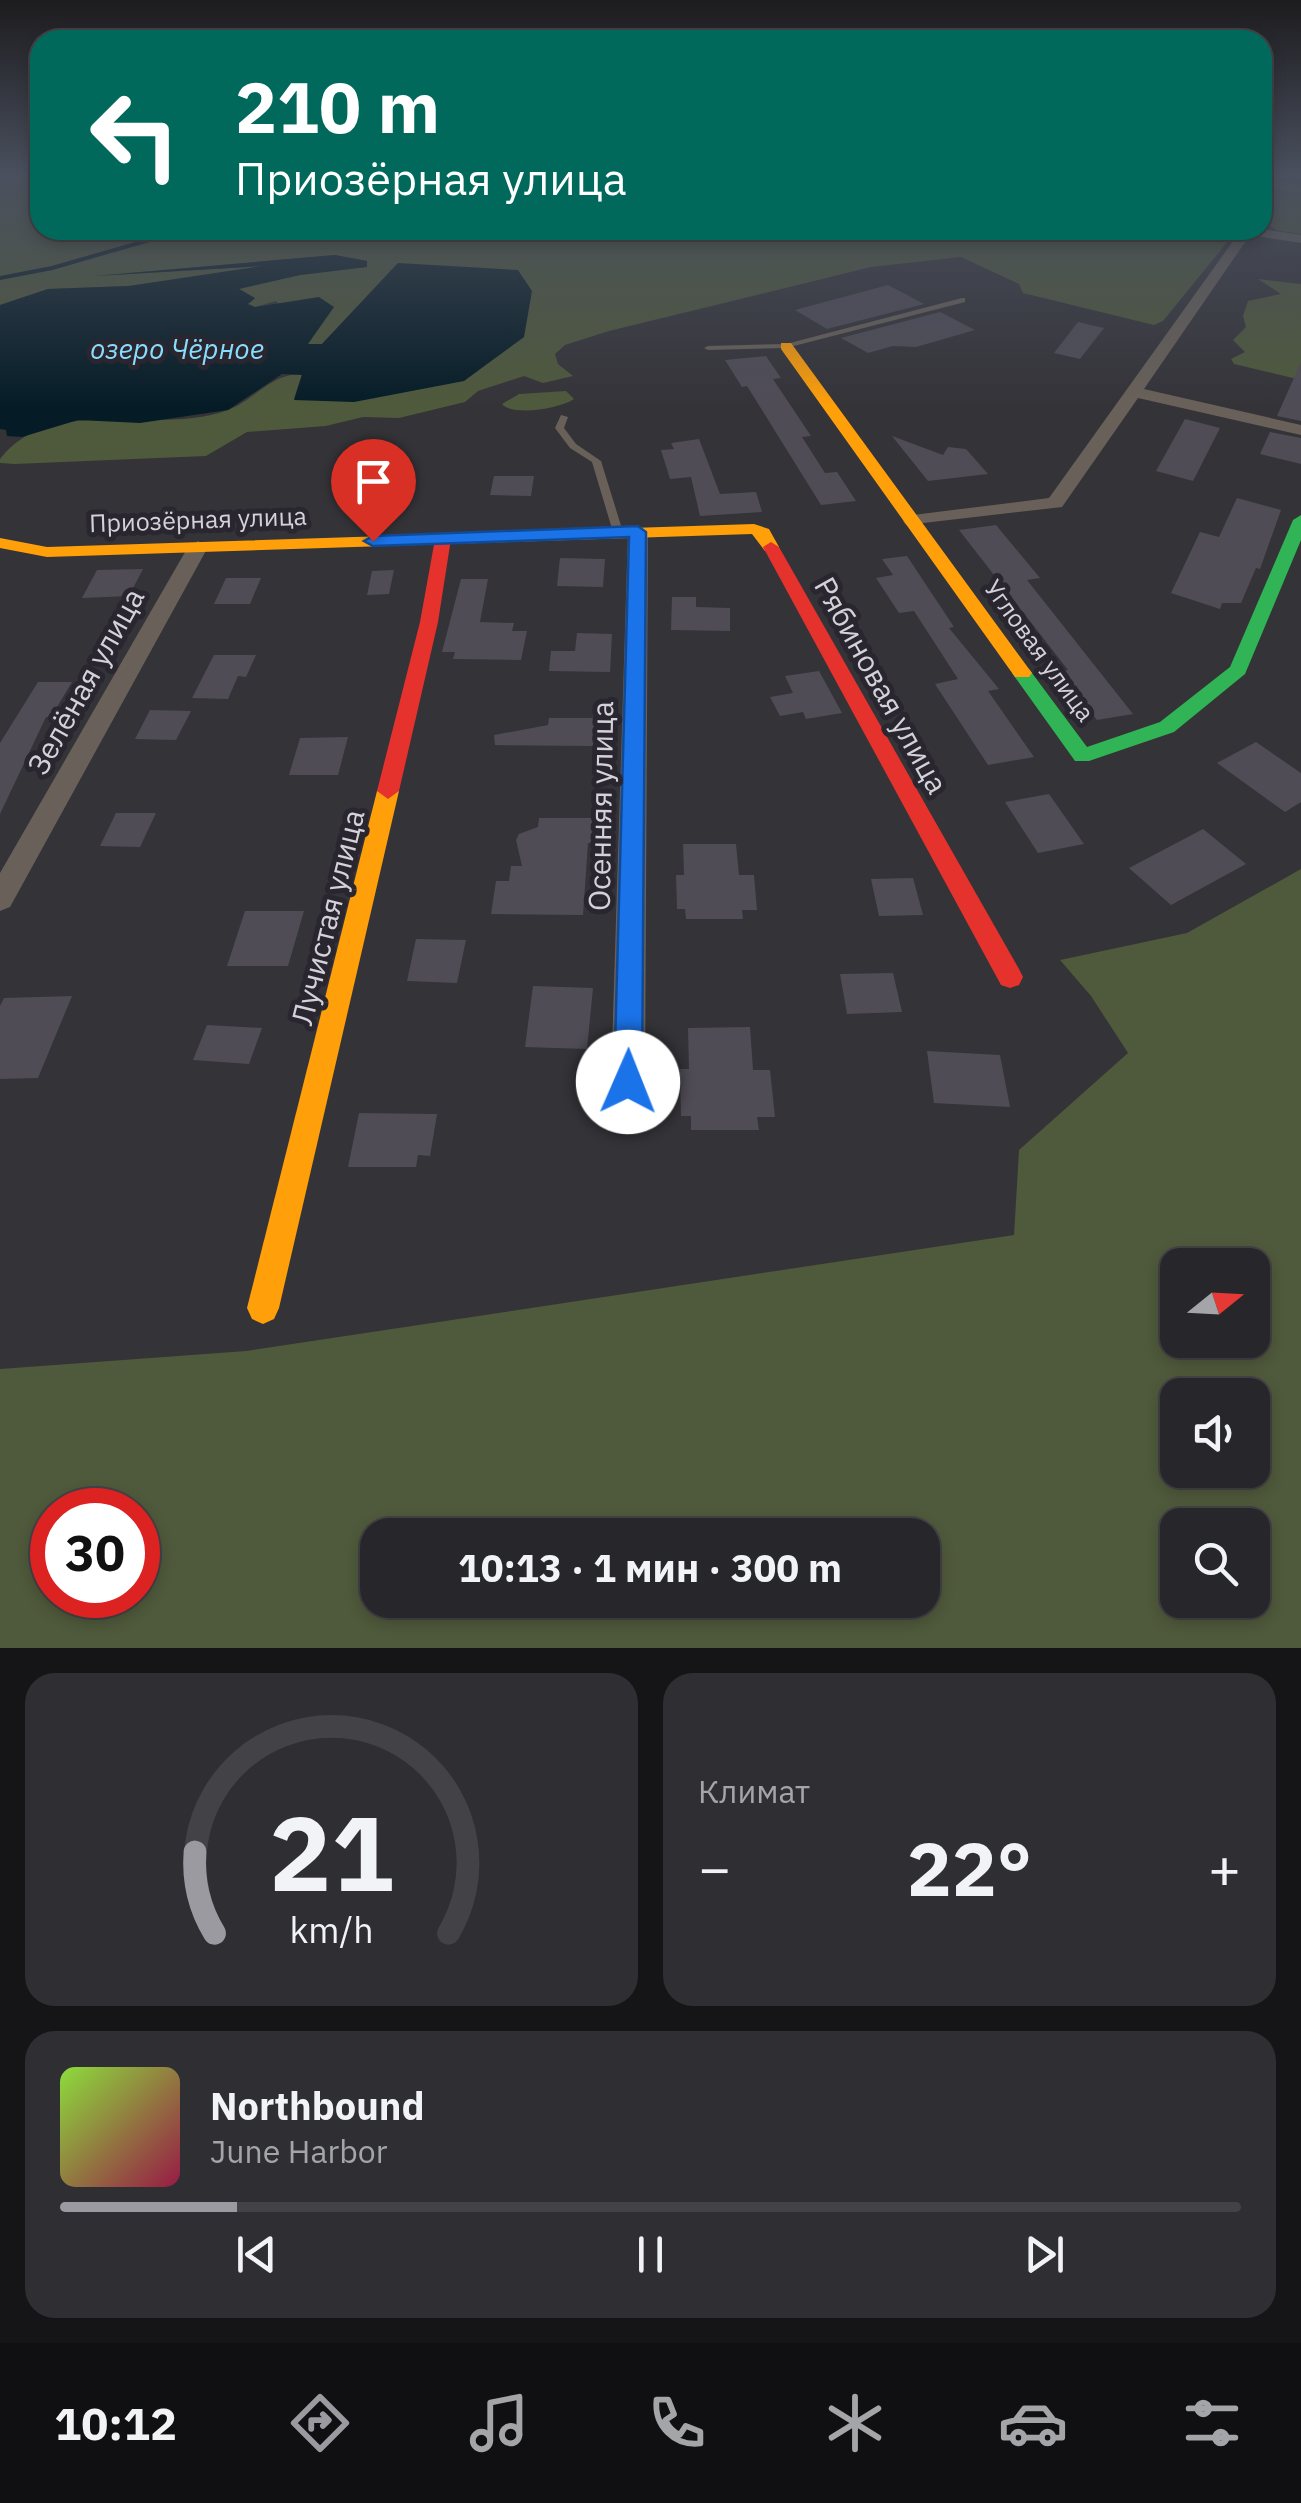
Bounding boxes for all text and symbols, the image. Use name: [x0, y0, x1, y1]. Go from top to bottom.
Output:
text: 210 m: [235, 61, 440, 152]
icon: left: [70, 70, 200, 200]
text: Приозёрная улица: [235, 149, 627, 207]
water label: озеро Чёрное: [90, 330, 264, 367]
pin: [331, 439, 416, 542]
icon: arrive: [346, 454, 401, 509]
street label: Приозёрная улица: [89, 499, 307, 539]
street label: Рябиновая улица: [806, 570, 958, 800]
street label: Угловая улица: [977, 572, 1103, 728]
street label: Зелёная улица: [18, 581, 152, 781]
street label: Осенняя улица: [579, 701, 621, 911]
street label: Лучистая улица: [281, 805, 373, 1029]
position arrow: [576, 1030, 680, 1134]
north arrow: [1160, 1248, 1270, 1358]
map controls: [1160, 1248, 1270, 1618]
button: sound: [1160, 1378, 1270, 1488]
speed limit sign: 30: [30, 1488, 160, 1618]
button: search: [1160, 1508, 1270, 1618]
text: 10:13 · 1 мин · 300 m: [458, 1543, 842, 1592]
text: Климат: [698, 1770, 810, 1812]
text: 21: [269, 1784, 394, 1920]
text: 22°: [907, 1819, 1032, 1917]
text: −: [698, 1832, 731, 1903]
text: +: [1208, 1832, 1241, 1903]
text: km/h: [289, 1906, 374, 1953]
text: Northbound: [210, 2081, 425, 2130]
text: June Harbor: [210, 2130, 387, 2172]
icon: previous: [229, 2227, 284, 2282]
icon: pause: [623, 2227, 678, 2282]
icon: next: [1017, 2227, 1072, 2282]
icon: directions: [285, 2388, 355, 2458]
icon: music: [464, 2388, 534, 2458]
icon: phone: [642, 2388, 712, 2458]
icon: climate: [820, 2388, 890, 2458]
icon: car: [998, 2388, 1068, 2458]
icon: filters: [1177, 2388, 1247, 2458]
text: 10:12: [54, 2394, 177, 2452]

